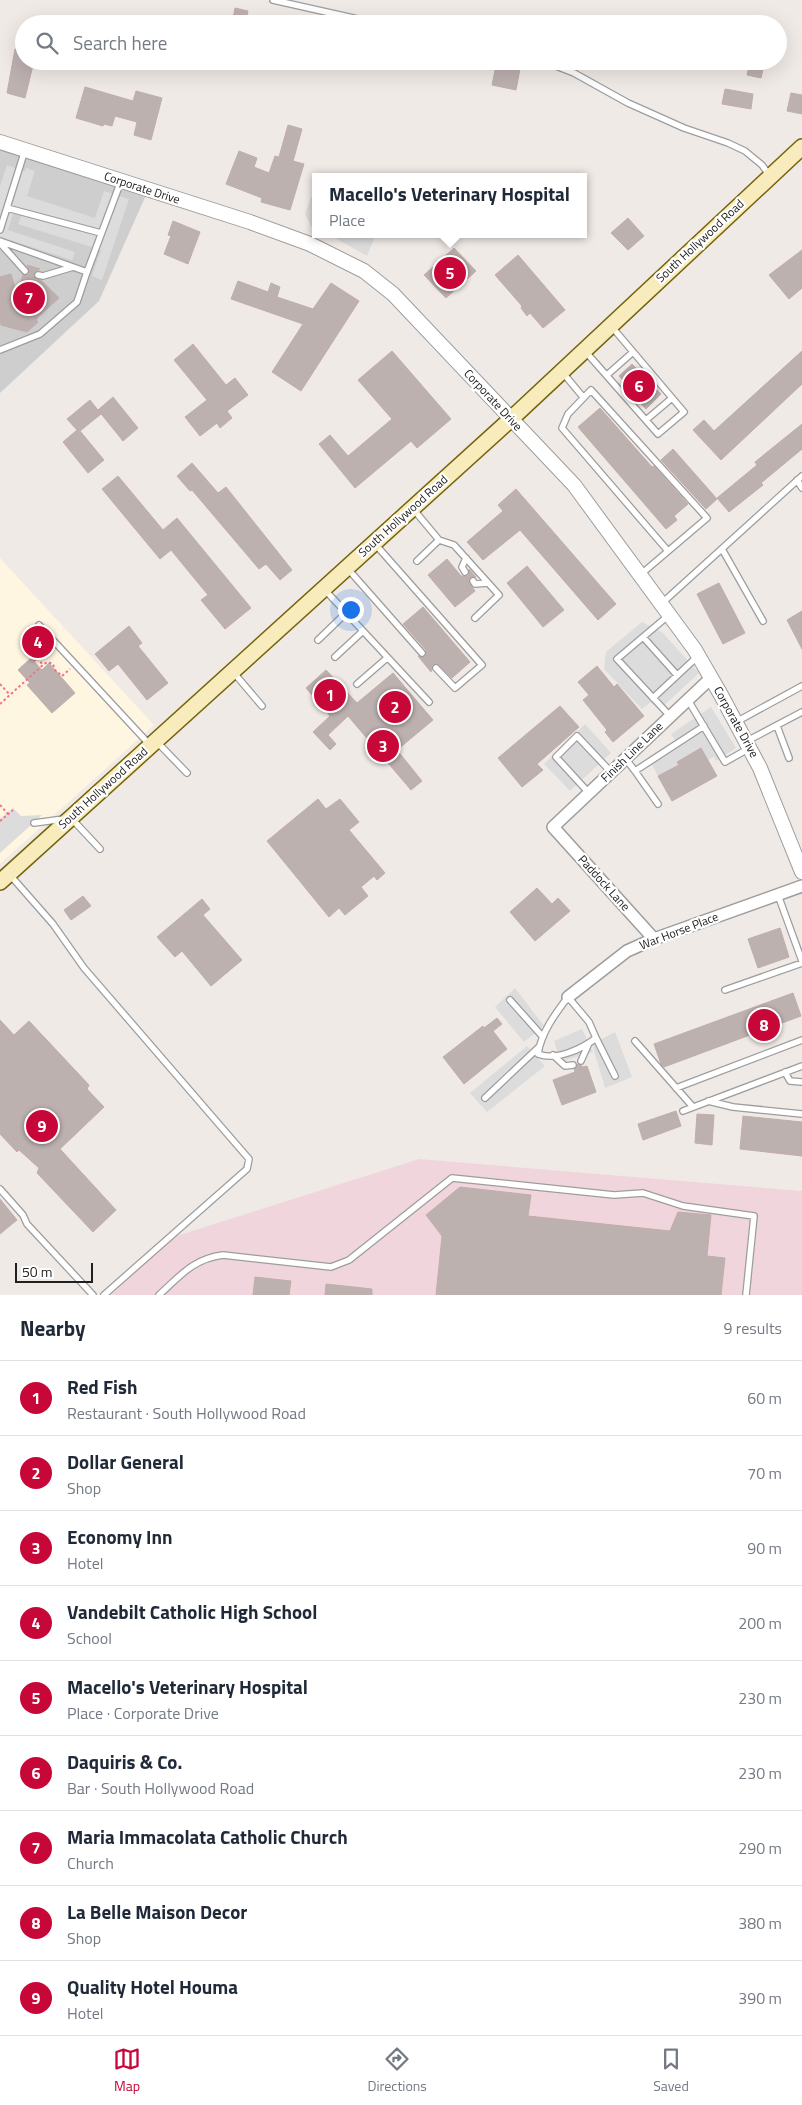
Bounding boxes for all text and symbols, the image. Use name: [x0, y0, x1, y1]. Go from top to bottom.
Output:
search box: [15, 15, 787, 70]
text: Search here: [73, 28, 167, 57]
icon: search: [33, 29, 61, 57]
street label: Corporate Drive: [102, 166, 183, 209]
popup: [312, 173, 587, 238]
text: Macello's Veterinary Hospital: [329, 179, 570, 208]
street label: South Hollywood Road: [651, 194, 748, 287]
text: Place: [329, 208, 365, 232]
pin: 5: [434, 254, 466, 292]
pin: 7: [13, 279, 45, 317]
street label: Corporate Drive: [460, 364, 527, 435]
pin: 6: [623, 367, 655, 405]
street label: South Hollywood Road: [354, 470, 452, 561]
your location: [338, 597, 364, 623]
pin: 4: [22, 623, 54, 661]
pin: 1: [314, 676, 346, 714]
street label: Corporate Drive: [709, 683, 764, 761]
pin: 2: [379, 688, 411, 726]
street label: Finish Line Lane: [596, 717, 667, 786]
pin: 3: [367, 727, 399, 765]
street label: South Hollywood Road: [54, 742, 152, 833]
street label: Paddock Lane: [574, 850, 635, 915]
street label: War Horse Place: [637, 907, 721, 954]
pin: 8: [748, 1006, 780, 1044]
pin: 9: [26, 1107, 58, 1145]
scale bar: [15, 1260, 92, 1283]
text: 50 m: [22, 1261, 52, 1282]
text: Nearby: [20, 1312, 85, 1344]
text: 9 results: [723, 1316, 782, 1340]
text: Red Fish: [67, 1372, 137, 1401]
text: 1: [32, 1386, 40, 1410]
text: 60 m: [747, 1386, 782, 1410]
text: Restaurant · South Hollywood Road: [67, 1401, 306, 1425]
text: Dollar General: [67, 1447, 184, 1476]
text: 2: [32, 1461, 40, 1485]
text: 70 m: [747, 1461, 782, 1485]
text: Shop: [67, 1476, 101, 1500]
text: Economy Inn: [67, 1522, 173, 1551]
text: 3: [32, 1536, 40, 1560]
text: 90 m: [747, 1536, 782, 1560]
text: Hotel: [67, 1551, 104, 1575]
text: Vandebilt Catholic High School: [67, 1597, 317, 1626]
text: 4: [32, 1611, 40, 1635]
text: 200 m: [738, 1611, 782, 1635]
text: School: [67, 1626, 112, 1650]
text: Macello's Veterinary Hospital: [67, 1672, 308, 1701]
text: 5: [32, 1686, 40, 1710]
text: 230 m: [738, 1686, 782, 1710]
text: Place · Corporate Drive: [67, 1701, 219, 1725]
text: Daquiris & Co.: [67, 1747, 182, 1776]
text: 6: [32, 1761, 40, 1785]
text: 230 m: [738, 1761, 782, 1785]
text: Bar · South Hollywood Road: [67, 1776, 254, 1800]
text: Maria Immacolata Catholic Church: [67, 1822, 348, 1851]
text: 7: [32, 1836, 40, 1860]
text: 290 m: [738, 1836, 782, 1860]
text: Church: [67, 1851, 114, 1875]
text: La Belle Maison Decor: [67, 1897, 247, 1926]
text: 8: [32, 1911, 40, 1935]
text: 380 m: [738, 1911, 782, 1935]
text: Shop: [67, 1926, 101, 1950]
text: Quality Hotel Houma: [67, 1972, 238, 2001]
text: 9: [32, 1986, 40, 2010]
text: 390 m: [738, 1986, 782, 2010]
text: Hotel: [67, 2001, 104, 2025]
tab: Map: [113, 2045, 141, 2096]
tab: Directions: [367, 2045, 427, 2096]
tab: Saved: [653, 2045, 689, 2096]

